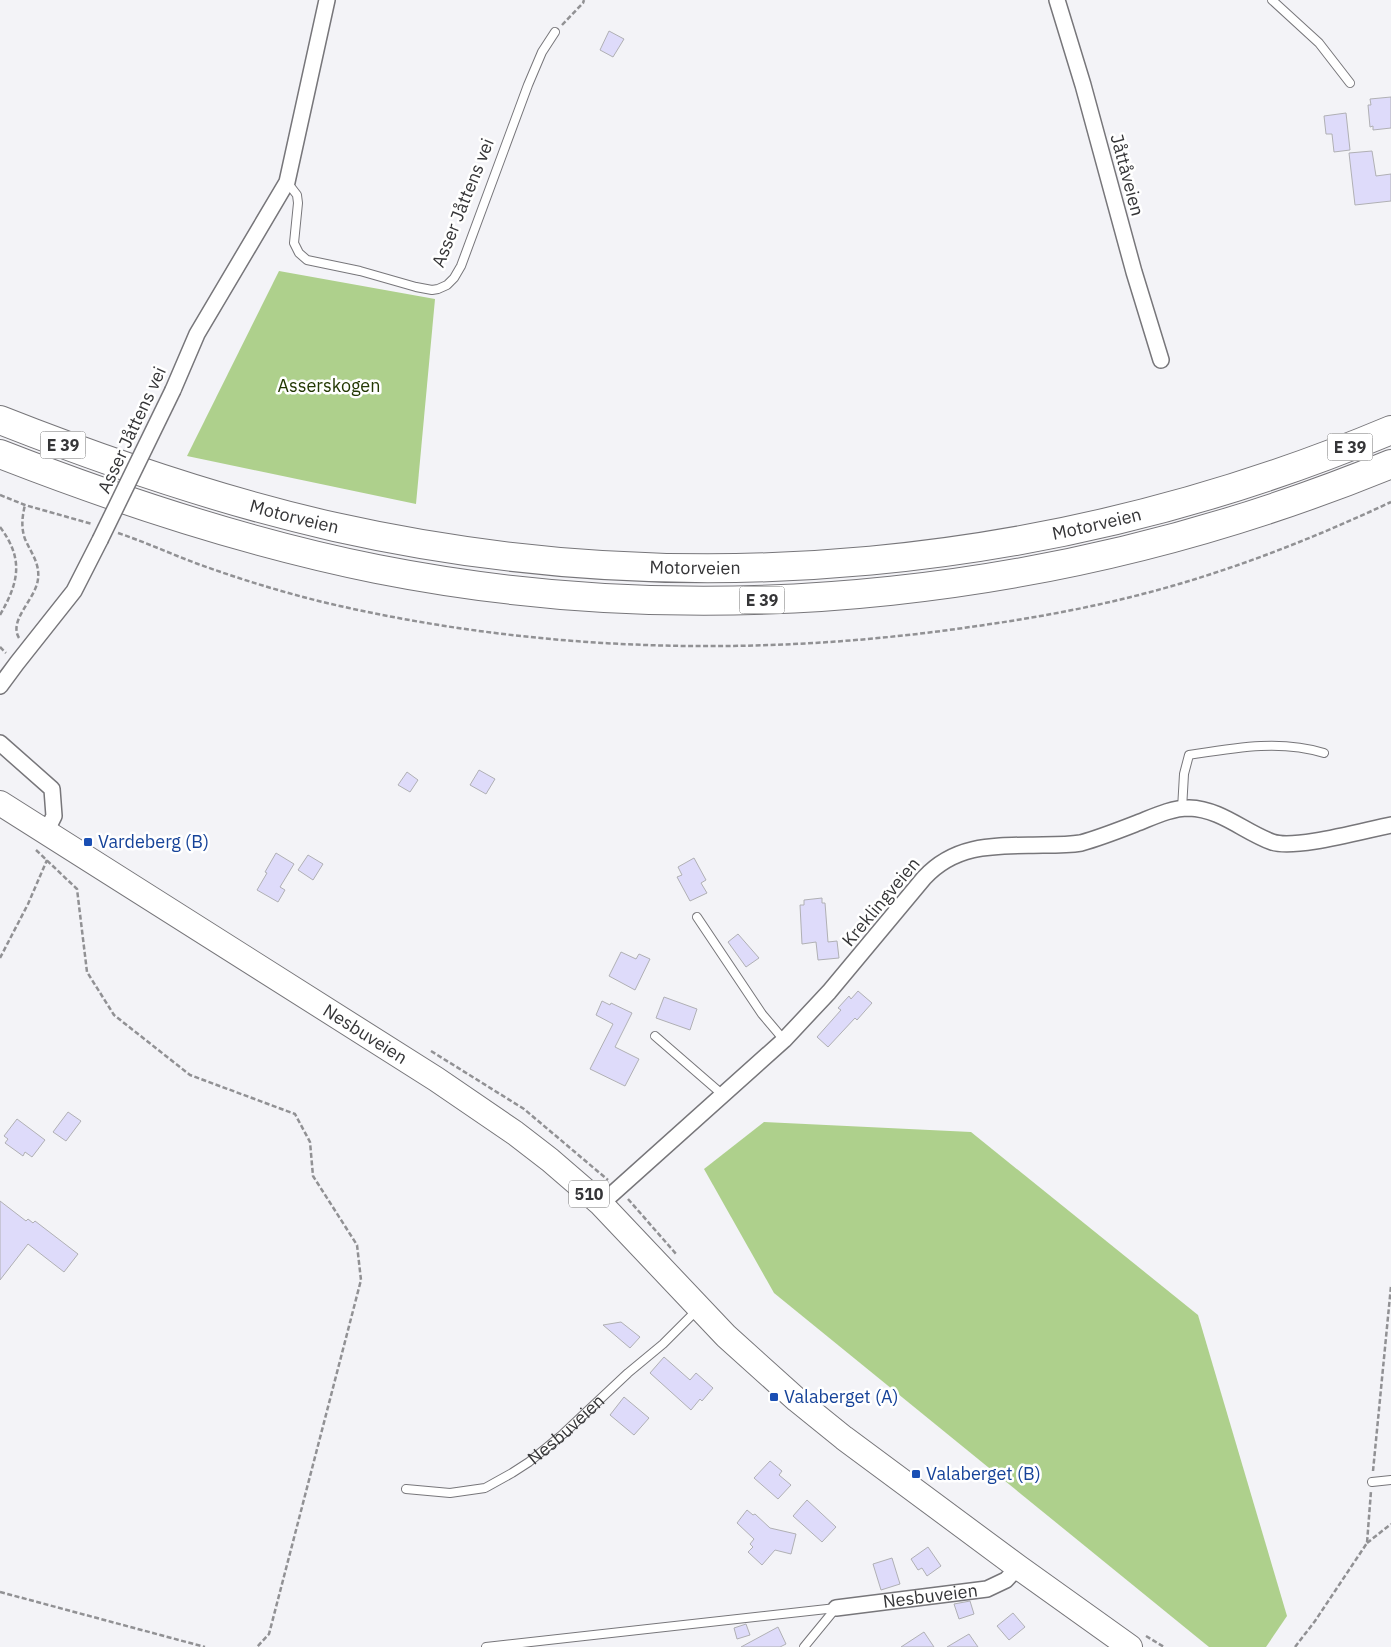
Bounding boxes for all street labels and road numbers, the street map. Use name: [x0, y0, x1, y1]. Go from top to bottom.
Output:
street label: Jåttåveien: [1106, 131, 1149, 218]
street label: Asser Jåttens vei: [426, 135, 499, 271]
street label: Asser Jåttens vei: [92, 363, 171, 497]
road number: E 39: [40, 432, 86, 458]
road number: E 39: [1328, 434, 1372, 461]
street label: Motorveien: [247, 494, 341, 539]
street label: Motorveien: [1050, 502, 1144, 545]
street label: Motorveien: [649, 555, 741, 579]
road number: E 39: [740, 586, 784, 614]
street label: Kreklingveien: [837, 852, 925, 951]
street label: Nesbuveien: [319, 998, 412, 1069]
road number: 510: [569, 1180, 609, 1208]
street label: Nesbuveien: [523, 1389, 609, 1469]
street label: Nesbuveien: [881, 1578, 979, 1613]

